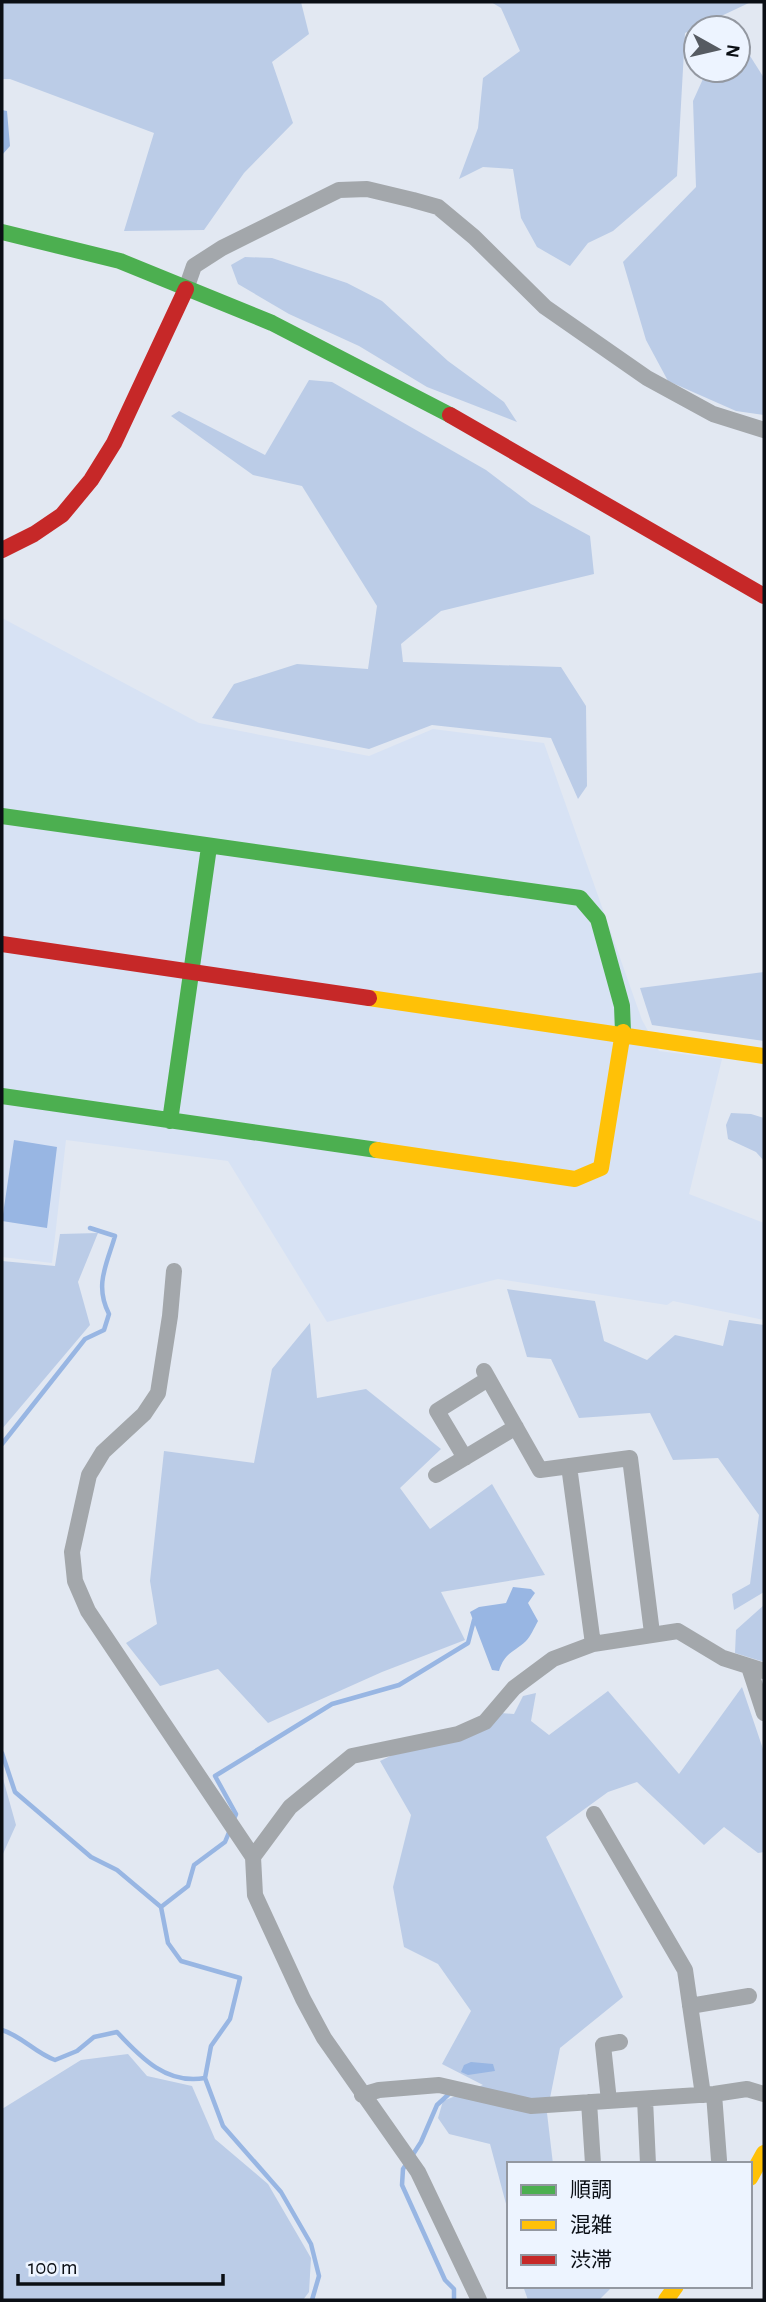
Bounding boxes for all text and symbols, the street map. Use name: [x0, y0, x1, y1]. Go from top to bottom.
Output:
north arrow: [682, 14, 752, 84]
text: N: [722, 43, 743, 59]
legend: [507, 2162, 752, 2288]
text: 順調: [570, 2179, 612, 2201]
text: 混雑: [570, 2214, 612, 2236]
scale bar: [18, 2242, 222, 2286]
text: 渋滞: [570, 2249, 612, 2271]
text: 100 m: [28, 2257, 78, 2278]

